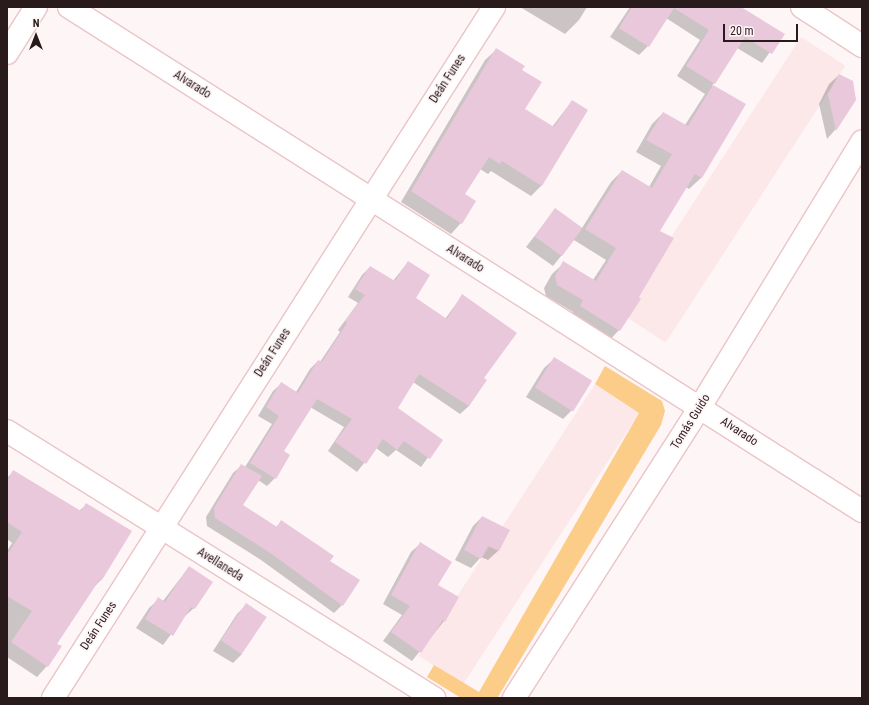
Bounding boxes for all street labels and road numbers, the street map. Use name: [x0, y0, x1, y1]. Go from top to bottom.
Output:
street label: Deán Funes: [427, 52, 469, 106]
street label: Alvarado: [171, 68, 213, 102]
street label: Alvarado: [444, 242, 486, 276]
street label: Deán Funes: [252, 326, 294, 380]
street label: Tomás Guido: [668, 392, 714, 452]
street label: Alvarado: [718, 415, 760, 449]
street label: Avellaneda: [194, 545, 246, 585]
street label: Deán Funes: [78, 599, 120, 653]

